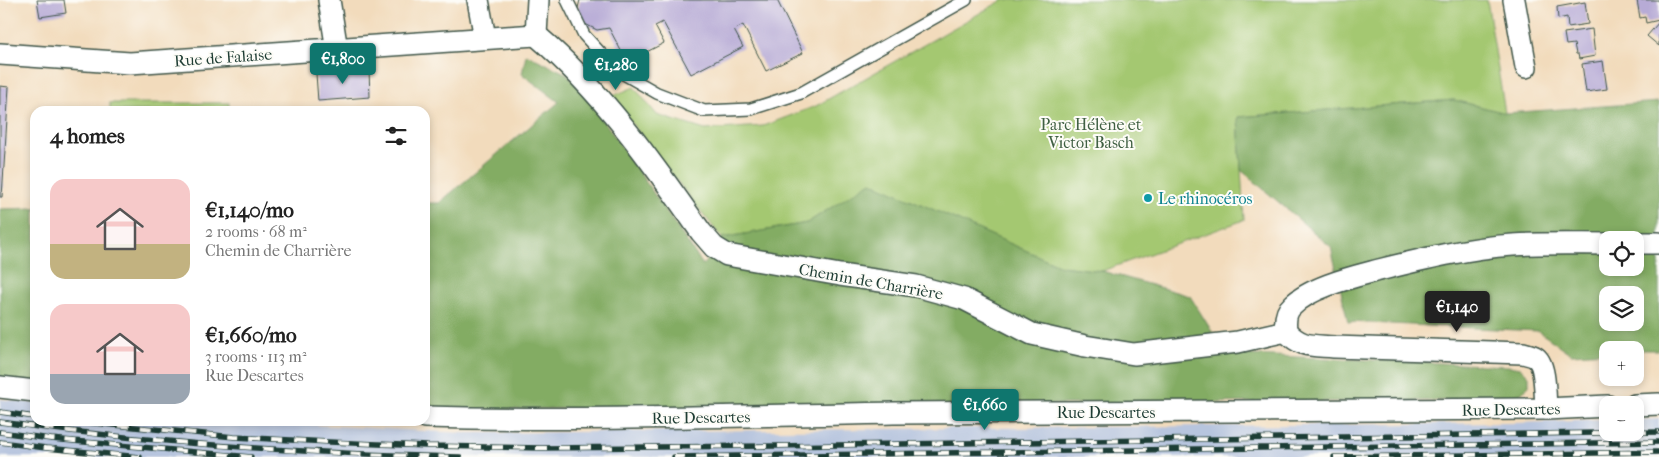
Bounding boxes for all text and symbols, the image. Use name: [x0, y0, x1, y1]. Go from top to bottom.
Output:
pin: €1,800: [302, 42, 384, 85]
street label: Rue de Falaise: [173, 45, 273, 70]
pin: €1,280: [575, 48, 657, 91]
text: €1,800: [321, 49, 365, 68]
text: €1,280: [594, 55, 638, 74]
park label: Parc Hélène et Victor Basch: [1041, 115, 1142, 152]
icon: filters: [382, 122, 410, 150]
text: 4 homes: [50, 124, 125, 148]
place label: Le rhinocéros: [1158, 189, 1253, 208]
marker: Le rhinocéros: [1142, 192, 1154, 204]
text: €1,140/mo: [205, 198, 294, 222]
icon: home: [90, 199, 150, 259]
text: 2 rooms · 68 m²: [205, 222, 307, 241]
map controls: [1599, 231, 1644, 441]
button: locate: [1599, 231, 1644, 276]
text: Chemin de Charrière: [205, 241, 351, 260]
street label: Chemin de Charrière: [797, 259, 945, 304]
button: layers: [1599, 286, 1644, 331]
pin: €1,140: [1416, 290, 1498, 333]
text: €1,140: [1436, 297, 1478, 316]
text: €1,660/mo: [205, 323, 297, 347]
icon: home: [90, 324, 150, 384]
button: +: [1599, 341, 1644, 386]
text: 3 rooms · 113 m²: [205, 347, 306, 366]
text: Rue Descartes: [205, 366, 304, 385]
pin: €1,660: [944, 388, 1026, 431]
text: €1,660: [963, 395, 1007, 414]
button: −: [1599, 396, 1644, 441]
street label: Rue Descartes: [1462, 399, 1561, 420]
street label: Rue Descartes: [1057, 403, 1155, 422]
street label: Rue Descartes: [652, 407, 751, 428]

